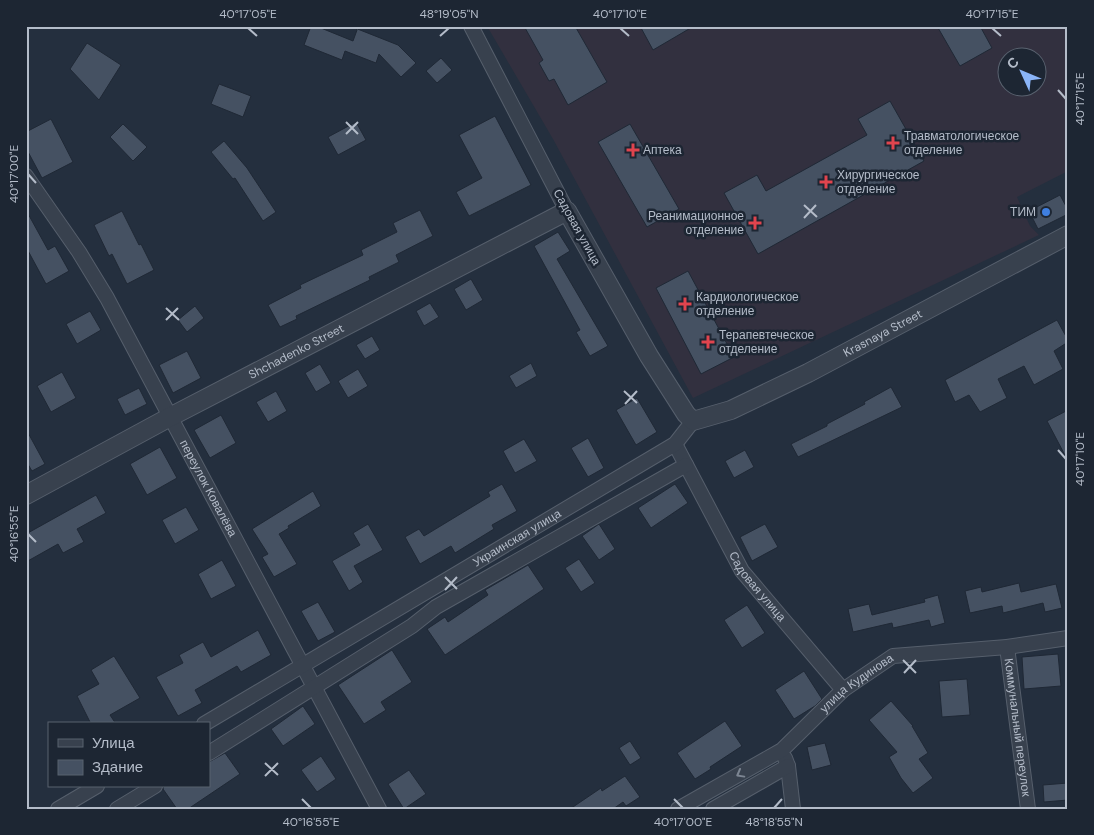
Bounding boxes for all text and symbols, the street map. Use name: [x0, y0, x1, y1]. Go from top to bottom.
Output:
text: 40°17'05"E: [219, 6, 277, 22]
text: 48°19'05"N: [420, 6, 479, 22]
text: 40°17'10"E: [593, 6, 647, 22]
text: 40°17'15"E: [965, 6, 1019, 22]
north arrow: [996, 48, 1046, 98]
text: С: [1003, 53, 1023, 73]
text: 40°17'15"E: [1072, 72, 1088, 126]
place label: Травматологическое отделение: [904, 128, 1020, 158]
marker: Травматологическое отделение: [886, 136, 900, 150]
place label: Аптека: [643, 142, 682, 158]
text: 40°17'00"E: [6, 144, 22, 203]
marker: Аптека: [627, 144, 639, 156]
place label: Хирургическое отделение: [837, 167, 920, 197]
marker: Хирургическое отделение: [819, 175, 833, 189]
street label: Садовая улица: [549, 186, 605, 268]
place label: ТИМ: [1010, 204, 1036, 220]
marker: ТИМ: [1040, 206, 1052, 218]
place label: Реанимационное отделение: [648, 208, 744, 238]
marker: Реанимационное отделение: [748, 216, 762, 230]
place label: Кардиологическое отделение: [696, 289, 799, 319]
marker: Кардиологическое отделение: [678, 297, 692, 311]
street label: Krasnaya Street: [840, 306, 925, 361]
street label: Shchadenko Street: [246, 320, 347, 383]
place label: Терапевтеческое отделение: [719, 327, 815, 357]
marker: Терапевтеческое отделение: [701, 335, 715, 349]
text: 40°17'10"E: [1072, 432, 1088, 486]
street label: переулок Ковалёва: [176, 437, 241, 540]
text: 40°16'55"E: [6, 505, 22, 563]
street label: Украинская улица: [470, 505, 564, 570]
street label: Садовая улица: [725, 549, 790, 625]
street label: улица Кудинова: [816, 650, 897, 716]
street label: Коммунальный переулок: [1001, 657, 1034, 798]
legend: [48, 722, 210, 788]
text: Улица: [92, 733, 135, 753]
text: Здание: [92, 757, 143, 777]
one-way arrow: [736, 768, 745, 778]
text: 40°16'55"E: [282, 814, 340, 830]
text: 40°17'00"E: [654, 814, 713, 830]
text: 48°18'55"N: [745, 814, 803, 830]

